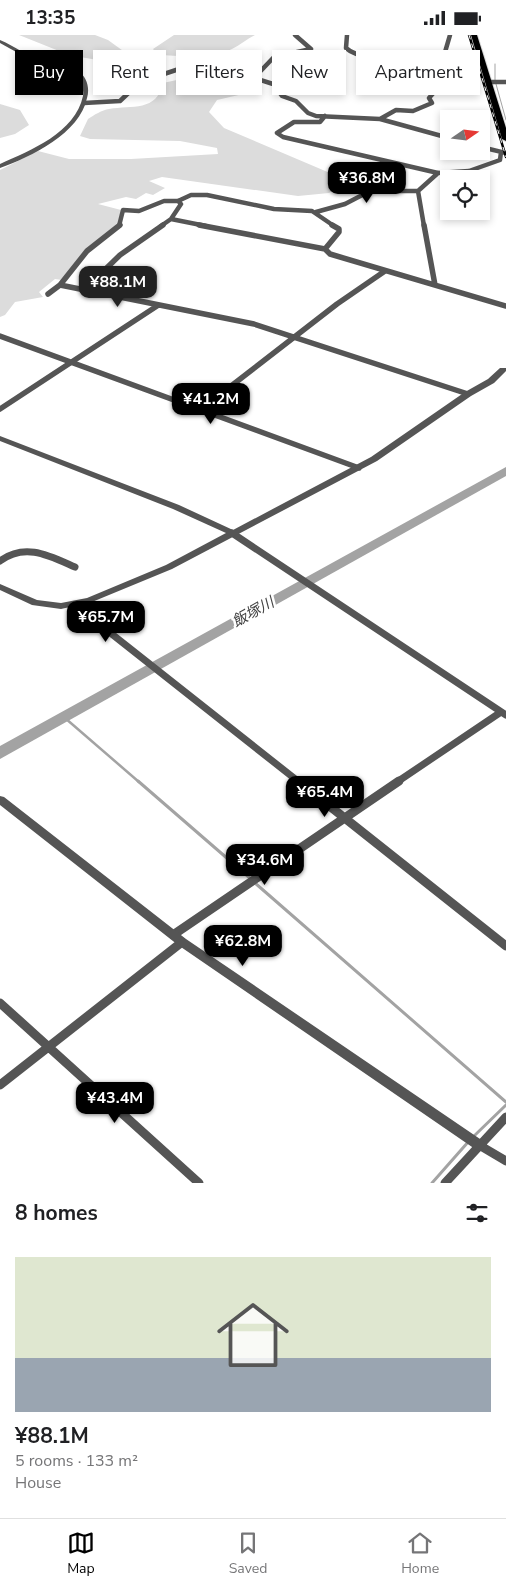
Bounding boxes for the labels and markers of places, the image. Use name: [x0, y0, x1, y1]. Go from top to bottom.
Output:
pin: ¥36.8M: [326, 161, 408, 204]
pin: ¥88.1M: [77, 265, 159, 308]
pin: ¥41.2M: [170, 383, 252, 425]
pin: ¥65.7M: [65, 601, 147, 643]
pin: ¥65.4M: [284, 775, 366, 818]
pin: ¥34.6M: [224, 843, 306, 886]
pin: ¥62.8M: [202, 925, 284, 967]
pin: ¥43.4M: [74, 1081, 156, 1124]

